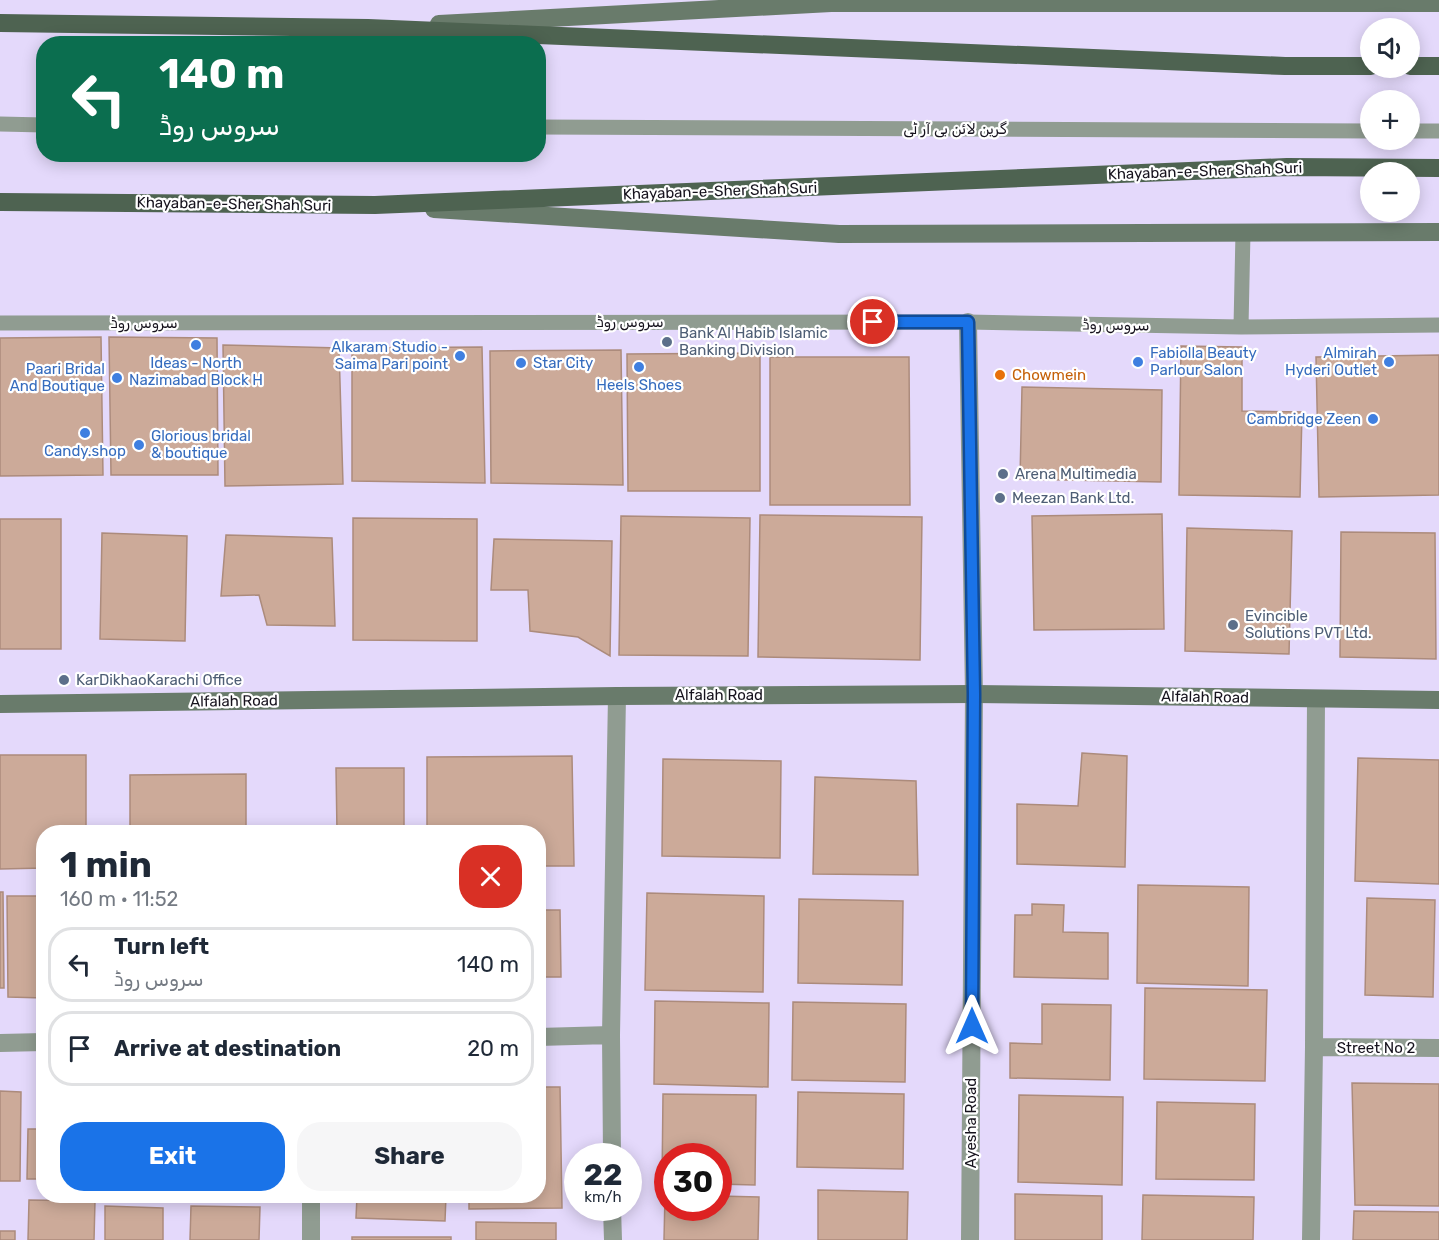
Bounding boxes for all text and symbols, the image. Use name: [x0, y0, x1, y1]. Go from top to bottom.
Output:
map controls: [1360, 18, 1420, 222]
button: sound: [1360, 18, 1420, 78]
text: 140 m: [159, 49, 285, 99]
icon: left: [60, 60, 138, 138]
button: +: [1360, 90, 1420, 150]
text: سروس روڈ: [159, 110, 280, 142]
street label: گرین لائن بی آر ٹی: [903, 120, 1007, 138]
street label: Khayaban-e-Sher Shah Suri: [1107, 159, 1303, 183]
button: −: [1360, 162, 1420, 222]
street label: Khayaban-e-Sher Shah Suri: [622, 179, 818, 203]
street label: Khayaban-e-Sher Shah Suri: [137, 193, 331, 215]
pin: [847, 296, 898, 347]
icon: arrive: [856, 305, 889, 338]
street label: سروس روڈ: [596, 313, 664, 332]
street label: سروس روڈ: [110, 314, 178, 333]
street label: سروس روڈ: [1082, 315, 1150, 336]
place label: Bank Al Habib Islamic Banking Division: [679, 324, 828, 359]
marker: Bank Al Habib Islamic Banking Division: [660, 335, 674, 349]
marker: Ideas - North Nazimabad Block H: [189, 338, 203, 352]
place label: Alkaram Studio - Saima Pari point: [331, 338, 448, 373]
place label: Fabiolla Beauty Parlour Salon: [1150, 344, 1257, 379]
place label: Almirah Hyderi Outlet: [1285, 344, 1377, 379]
marker: Alkaram Studio - Saima Pari point: [453, 349, 467, 363]
place label: Ideas - North Nazimabad Block H: [129, 354, 263, 389]
place label: Star City: [533, 354, 593, 372]
marker: Fabiolla Beauty Parlour Salon: [1131, 355, 1145, 369]
marker: Almirah Hyderi Outlet: [1382, 355, 1396, 369]
marker: Star City: [514, 356, 528, 370]
place label: Paari Bridal And Boutique: [10, 360, 105, 395]
marker: Heels Shoes: [632, 360, 646, 374]
place label: Chowmein: [1012, 366, 1086, 384]
marker: Chowmein: [993, 368, 1007, 382]
marker: Paari Bridal And Boutique: [110, 371, 124, 385]
place label: Heels Shoes: [596, 376, 682, 394]
place label: Cambridge Zeen: [1247, 410, 1361, 428]
marker: Cambridge Zeen: [1366, 412, 1380, 426]
marker: Candy.shop: [78, 426, 92, 440]
place label: Glorious bridal & boutique: [151, 427, 251, 462]
marker: Glorious bridal & boutique: [132, 438, 146, 452]
place label: Candy.shop: [44, 442, 126, 460]
place label: Arena Multimedia: [1015, 465, 1137, 483]
marker: Arena Multimedia: [996, 467, 1010, 481]
place label: Meezan Bank Ltd.: [1012, 489, 1134, 507]
marker: Meezan Bank Ltd.: [993, 491, 1007, 505]
place label: Evincible Solutions PVT Ltd.: [1245, 607, 1372, 642]
marker: Evincible Solutions PVT Ltd.: [1226, 618, 1240, 632]
place label: KarDikhaoKarachi Office: [76, 671, 242, 689]
marker: KarDikhaoKarachi Office: [57, 673, 71, 687]
street label: Alfalah Road: [675, 686, 763, 704]
street label: Alfalah Road: [1161, 687, 1249, 707]
street label: Alfalah Road: [190, 691, 278, 711]
text: 1 min: [60, 843, 152, 886]
button: close: [459, 845, 522, 908]
text: 160 m · 11:52: [60, 887, 178, 911]
text: Turn left: [114, 933, 209, 960]
icon: left: [63, 948, 96, 981]
text: 140 m: [457, 951, 519, 978]
text: سروس روڈ: [114, 967, 204, 991]
position arrow: [940, 994, 1004, 1058]
icon: arrive: [63, 1032, 96, 1065]
text: Arrive at destination: [114, 1035, 341, 1062]
text: 20 m: [467, 1035, 519, 1062]
street label: Street No 2: [1337, 1039, 1415, 1057]
street label: Ayesha Road: [962, 1078, 980, 1168]
button: Exit: [60, 1122, 285, 1191]
button: Share: [297, 1122, 522, 1191]
speed limit sign: 30: [654, 1143, 732, 1221]
text: 22: [584, 1157, 623, 1193]
text: km/h: [584, 1188, 622, 1206]

